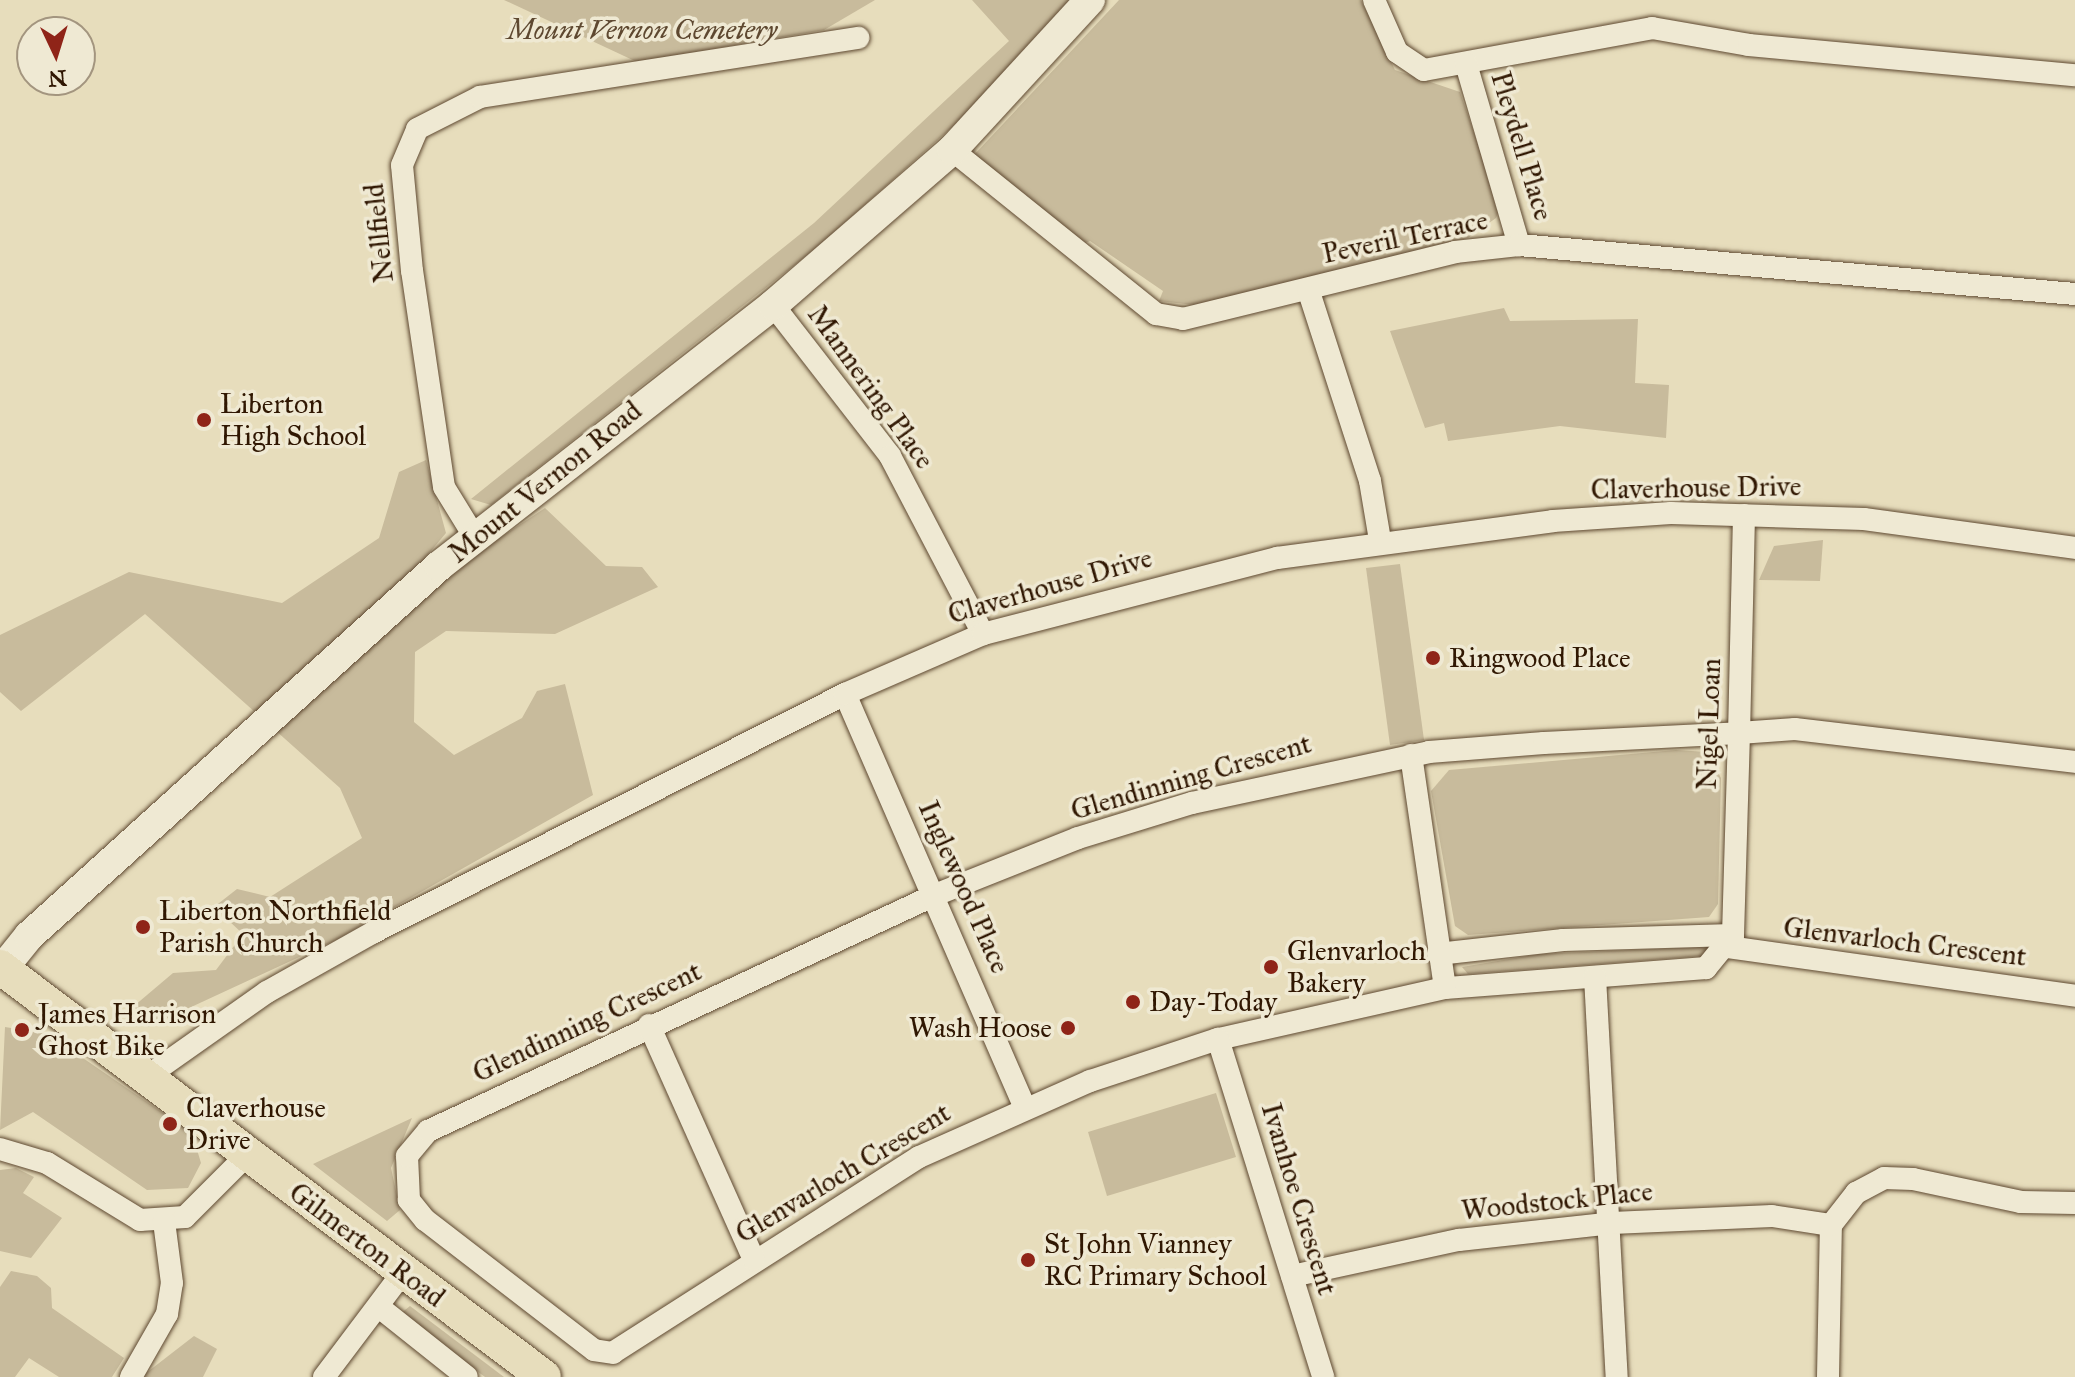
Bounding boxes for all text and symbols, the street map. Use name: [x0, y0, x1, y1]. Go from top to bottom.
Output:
park label: Mount Vernon Cemetery: [507, 13, 777, 47]
north arrow: [16, 16, 96, 96]
text: N: [47, 64, 68, 93]
street label: Pleydell Place: [1483, 68, 1561, 224]
street label: Nellfield: [357, 182, 401, 284]
street label: Peveril Terrace: [1319, 203, 1491, 271]
street label: Mannering Place: [800, 299, 942, 475]
place label: Liberton High School: [220, 387, 366, 453]
street label: Mount Vernon Road: [442, 394, 648, 570]
marker: Liberton High School: [195, 411, 213, 429]
street label: Claverhouse Drive: [1590, 469, 1802, 507]
street label: Claverhouse Drive: [944, 541, 1156, 631]
place label: Ringwood Place: [1449, 641, 1631, 675]
marker: Ringwood Place: [1424, 649, 1442, 667]
street label: Nigel Loan: [1690, 658, 1728, 790]
street label: Glendinning Crescent: [1067, 727, 1315, 827]
street label: Inglewood Place: [911, 796, 1017, 978]
place label: Liberton Northfield Parish Church: [159, 894, 391, 960]
street label: Glenvarloch Crescent: [1781, 910, 2029, 974]
marker: Liberton Northfield Parish Church: [134, 918, 152, 936]
place label: Glenvarloch Bakery: [1287, 934, 1426, 1000]
street label: Glendinning Crescent: [467, 954, 707, 1090]
marker: Glenvarloch Bakery: [1262, 958, 1280, 976]
place label: Day-Today: [1149, 985, 1277, 1019]
marker: Day-Today: [1124, 993, 1142, 1011]
place label: James Harrison Ghost Bike: [38, 997, 216, 1063]
place label: Wash Hoose: [909, 1011, 1052, 1045]
marker: Wash Hoose: [1059, 1019, 1077, 1037]
marker: James Harrison Ghost Bike: [13, 1021, 31, 1039]
place label: Claverhouse Drive: [186, 1091, 326, 1157]
street label: Glenvarloch Crescent: [729, 1096, 957, 1250]
street label: Ivanhoe Crescent: [1254, 1099, 1344, 1299]
marker: Claverhouse Drive: [161, 1115, 179, 1133]
street label: Woodstock Place: [1460, 1174, 1654, 1228]
street label: Gilmerton Road: [282, 1175, 452, 1315]
place label: St John Vianney RC Primary School: [1044, 1227, 1267, 1293]
marker: St John Vianney RC Primary School: [1019, 1251, 1037, 1269]

